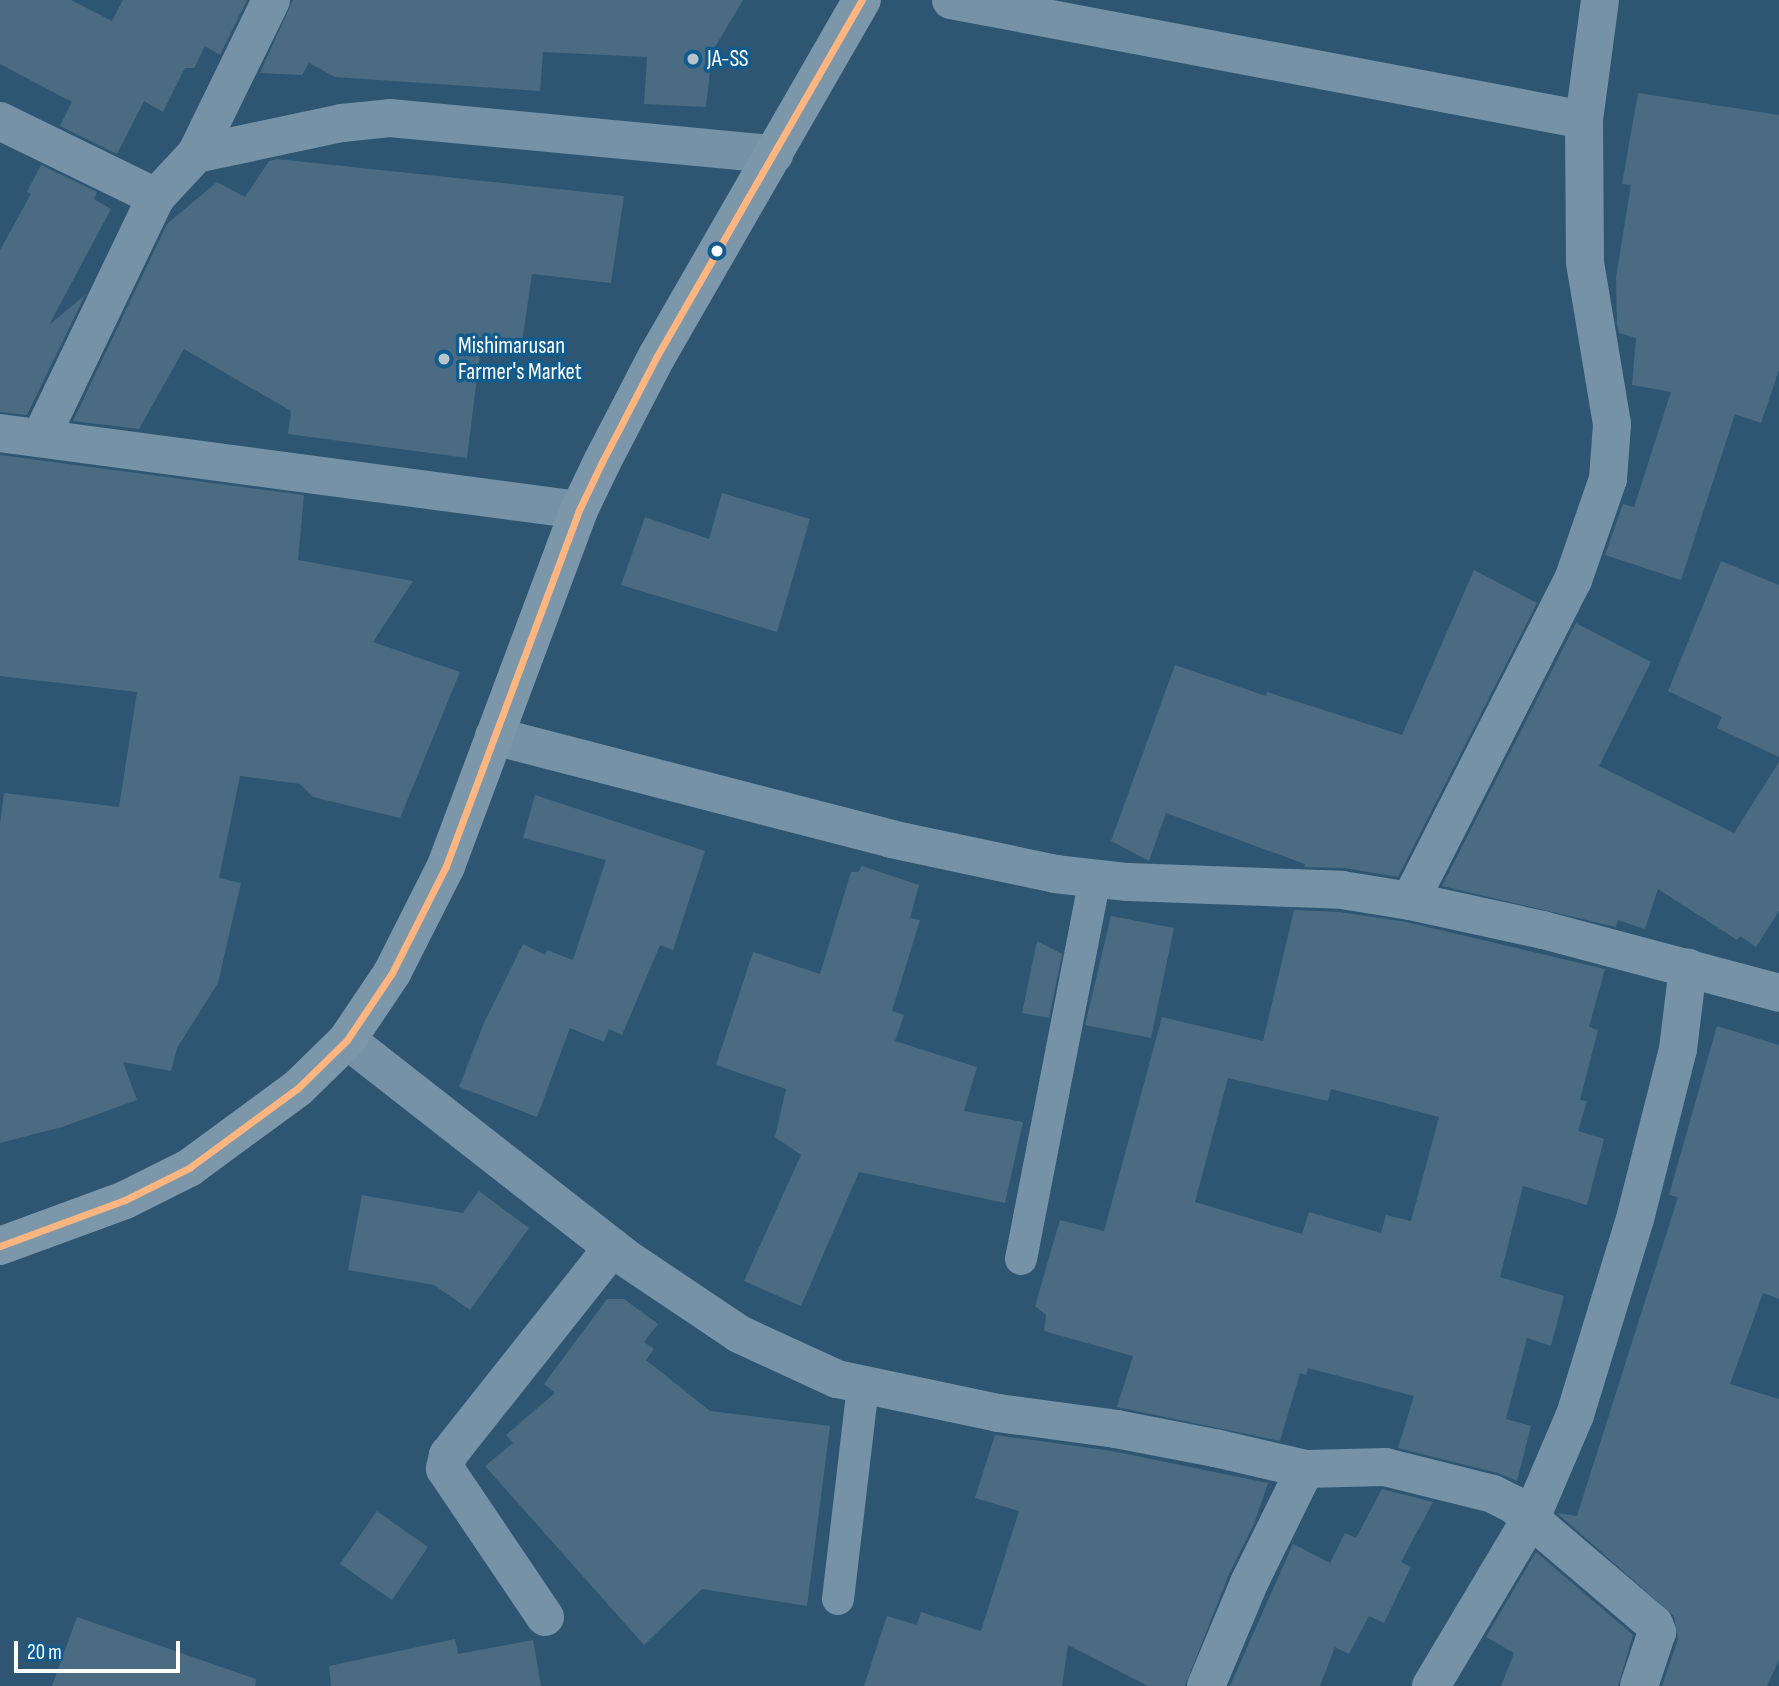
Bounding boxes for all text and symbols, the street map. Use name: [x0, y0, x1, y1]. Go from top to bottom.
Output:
place label: JA-SS: [707, 45, 749, 73]
marker: JA-SS: [685, 51, 701, 67]
unlabelled marker: [710, 244, 724, 258]
place label: Mishimarusan Farmer's Market: [458, 332, 582, 386]
marker: Mishimarusan Farmer's Market: [436, 351, 452, 367]
scale bar: [18, 1626, 184, 1670]
text: 20 m: [27, 1640, 62, 1665]

